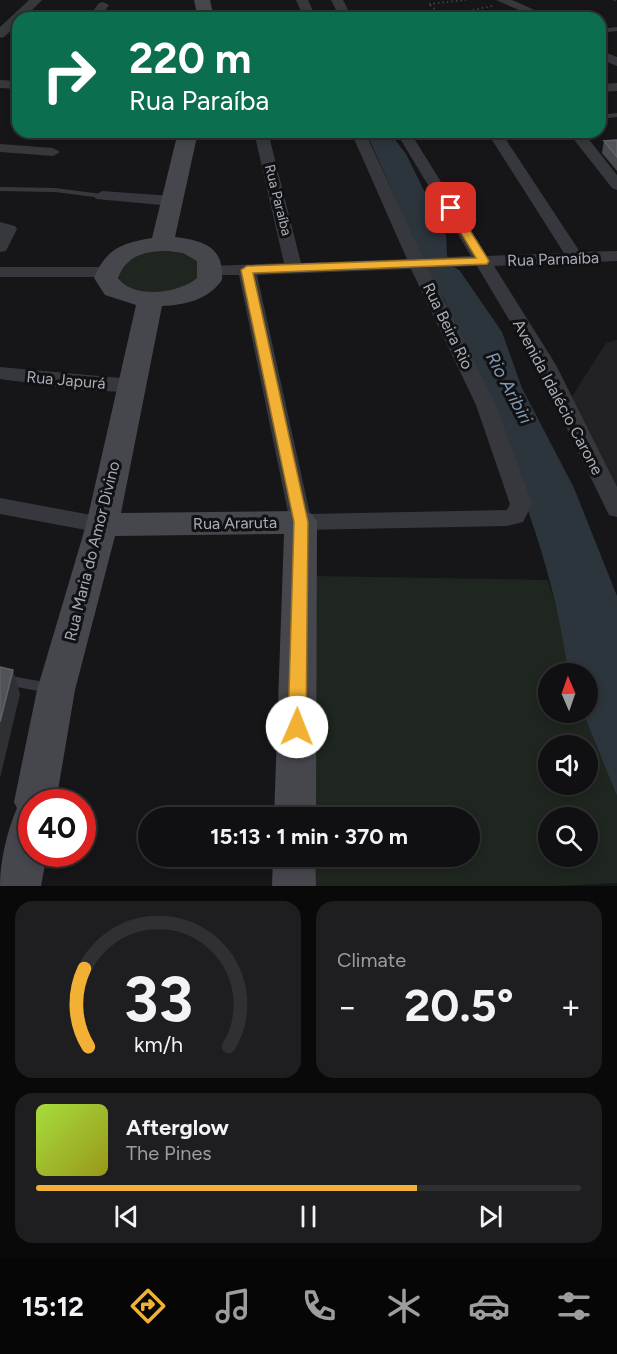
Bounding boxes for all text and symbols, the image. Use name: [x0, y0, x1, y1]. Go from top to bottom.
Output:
text: 220 m: [129, 33, 251, 84]
icon: right: [30, 36, 108, 114]
text: Rua Paraíba: [129, 84, 269, 117]
street label: Rua Paraíba: [261, 163, 295, 237]
pin: [425, 182, 476, 233]
icon: arrive: [434, 191, 467, 224]
street label: Rua Parnaíba: [507, 248, 599, 270]
street label: Rua Beira Rio: [419, 280, 477, 372]
street label: Avenida Idalécio Carone: [509, 316, 607, 478]
water label: Rio Aribiri: [481, 348, 537, 428]
street label: Rua Japurá: [26, 367, 106, 393]
street label: Rua Maria do Amor Divino: [60, 459, 124, 643]
street label: Rua Araruta: [193, 513, 277, 533]
north arrow: [538, 663, 598, 723]
map controls: [538, 663, 598, 867]
position arrow: [265, 695, 329, 759]
button: sound: [538, 735, 598, 795]
speed limit sign: 40: [18, 789, 96, 867]
button: search: [538, 807, 598, 867]
text: 15:13 · 1 min · 370 m: [210, 823, 408, 850]
text: Climate: [337, 948, 406, 972]
text: 33: [123, 962, 193, 1037]
text: 20.5°: [404, 978, 514, 1032]
text: −: [337, 987, 358, 1026]
text: +: [560, 987, 581, 1026]
text: km/h: [134, 1032, 182, 1057]
text: Afterglow: [126, 1114, 229, 1141]
text: The Pines: [126, 1141, 212, 1165]
icon: previous: [110, 1200, 143, 1233]
icon: pause: [292, 1200, 325, 1233]
icon: next: [474, 1200, 507, 1233]
icon: directions: [127, 1285, 169, 1327]
icon: music: [212, 1285, 254, 1327]
icon: phone: [298, 1285, 340, 1327]
icon: climate: [383, 1285, 425, 1327]
icon: car: [468, 1285, 510, 1327]
icon: filters: [553, 1285, 595, 1327]
text: 15:12: [22, 1290, 84, 1323]

